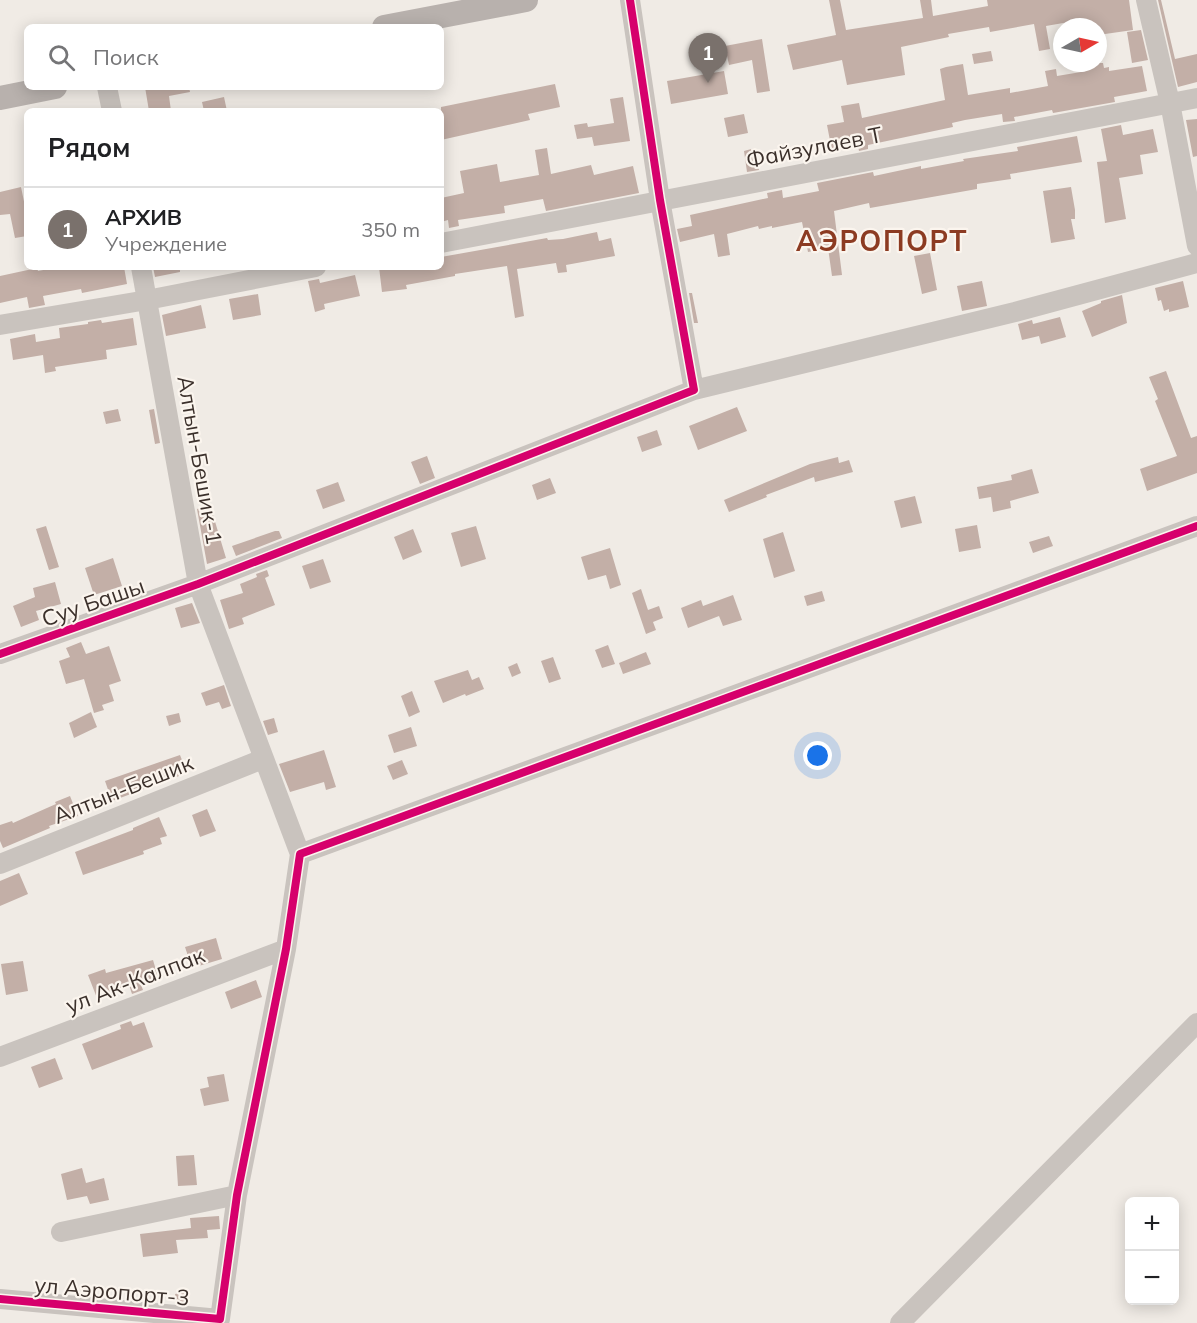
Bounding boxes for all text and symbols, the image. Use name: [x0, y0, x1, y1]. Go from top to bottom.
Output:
north arrow: [1053, 18, 1107, 72]
search box: [24, 24, 444, 90]
pin: 1: [688, 34, 728, 83]
icon: search: [45, 41, 78, 74]
text: Поиск: [93, 43, 159, 71]
street label: Файзулаев Т: [744, 120, 884, 174]
text: Рядом: [48, 131, 131, 164]
text: АРХИВ: [105, 203, 182, 231]
text: 1: [62, 217, 74, 242]
text: 350 m: [361, 217, 420, 242]
district label: АЭРОПОРТ: [796, 223, 968, 258]
text: Учреждение: [105, 231, 227, 256]
street label: Алтын-Бешик-1: [171, 374, 229, 546]
street label: Суу Башы: [38, 571, 148, 633]
your location: [803, 741, 832, 770]
street label: Алтын-Бешик: [49, 748, 197, 830]
street label: ул Ак-Калпак: [62, 941, 209, 1019]
map controls: [1125, 1197, 1179, 1305]
button: +: [1125, 1197, 1179, 1251]
button: −: [1125, 1251, 1179, 1305]
street label: ул Аэропорт-3: [33, 1270, 191, 1312]

